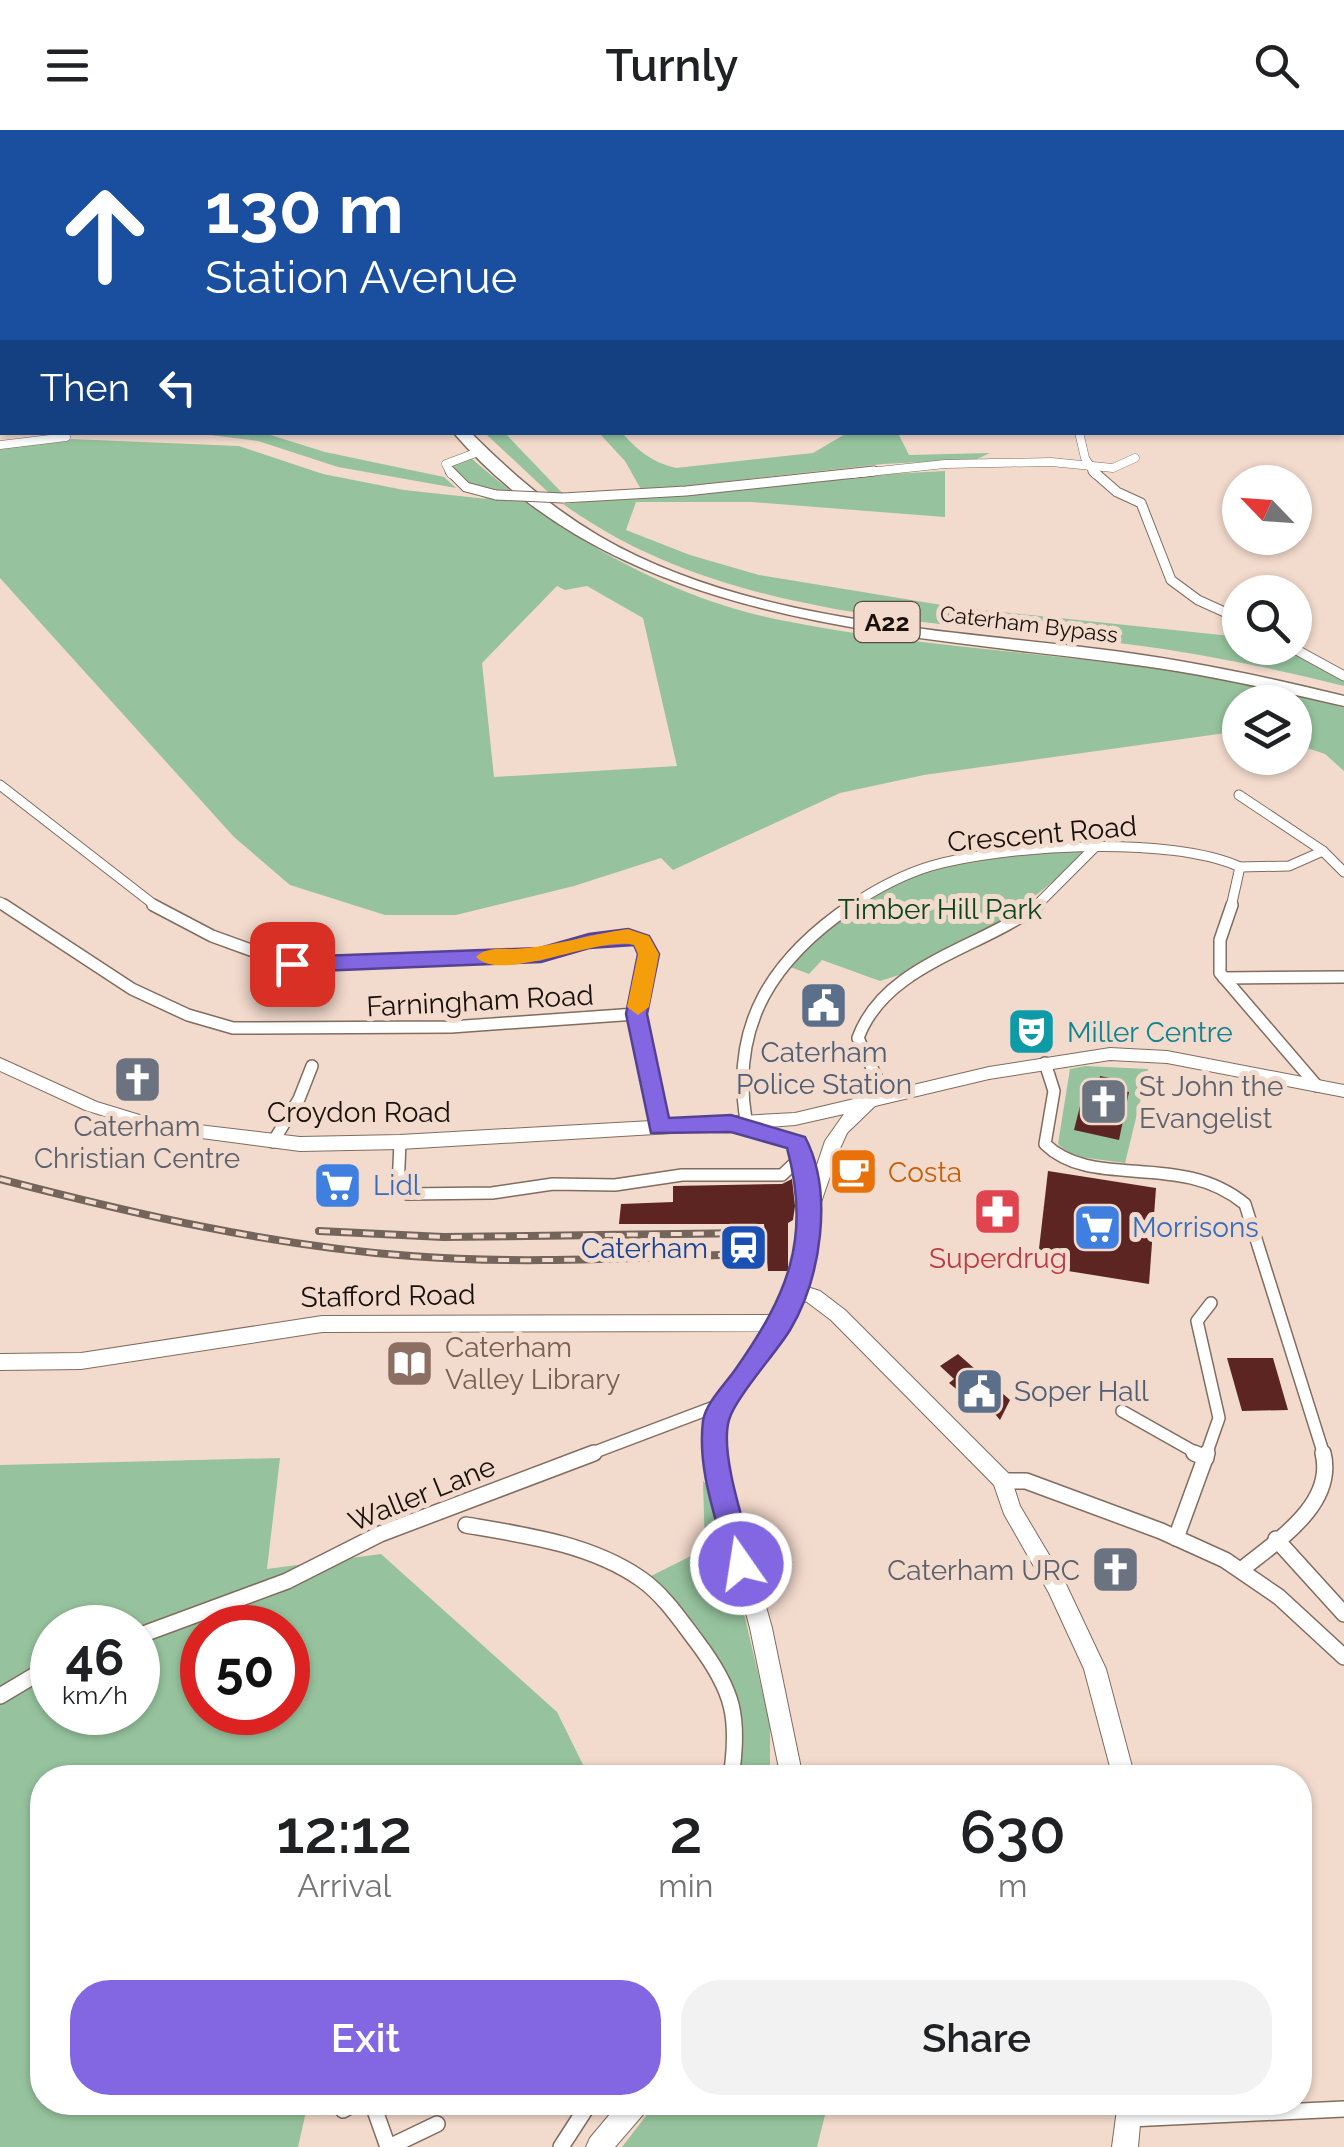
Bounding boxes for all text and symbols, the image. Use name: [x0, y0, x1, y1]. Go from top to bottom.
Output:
icon: menu: [40, 38, 95, 93]
icon: search: [1249, 38, 1304, 93]
text: Turnly: [606, 39, 738, 92]
text: 130 m: [205, 167, 404, 249]
icon: ahead: [40, 170, 170, 300]
text: Station Avenue: [205, 251, 517, 304]
icon: left: [150, 360, 205, 415]
text: Then: [40, 365, 130, 410]
north arrow: [1222, 465, 1312, 555]
map controls: [1222, 465, 1312, 775]
button: search: [1222, 575, 1312, 665]
street label: Caterham Bypass: [939, 600, 1119, 648]
road number: A22: [854, 602, 920, 642]
button: layers: [1222, 685, 1312, 775]
street label: Crescent Road: [946, 809, 1138, 859]
park label: Timber Hill Park: [838, 893, 1042, 926]
pin: [250, 922, 335, 1007]
icon: arrive: [265, 937, 320, 992]
street label: Farningham Road: [366, 979, 594, 1023]
public building icon: Caterham Police Station: [798, 979, 850, 1031]
theatre icon: Miller Centre: [1006, 1006, 1058, 1058]
place label: Miller Centre: [1067, 1016, 1233, 1049]
place label: Caterham Police Station: [736, 1036, 912, 1101]
church icon: Caterham Christian Centre: [111, 1053, 163, 1105]
place label: St John the Evangelist: [1139, 1070, 1283, 1135]
church icon: St John the Evangelist: [1078, 1076, 1130, 1128]
street label: Croydon Road: [267, 1096, 451, 1129]
place label: Caterham Christian Centre: [34, 1110, 240, 1175]
cafe icon: Costa: [827, 1146, 879, 1198]
place label: Costa: [888, 1156, 962, 1189]
supermarket icon: Lidl: [312, 1159, 364, 1211]
place label: Lidl: [373, 1169, 421, 1202]
pharmacy icon: Superdrug: [972, 1185, 1024, 1237]
supermarket icon: Morrisons: [1071, 1201, 1123, 1253]
place label: Morrisons: [1132, 1211, 1259, 1244]
station icon: Caterham: [717, 1222, 769, 1274]
place label: Caterham: [581, 1232, 708, 1265]
place label: Superdrug: [929, 1242, 1067, 1275]
street label: Stafford Road: [300, 1278, 476, 1314]
place label: Caterham Valley Library: [445, 1331, 620, 1396]
library icon: Caterham Valley Library: [384, 1337, 436, 1389]
public building icon: Soper Hall: [953, 1365, 1005, 1417]
place label: Soper Hall: [1014, 1375, 1149, 1408]
street label: Waller Lane: [344, 1450, 500, 1538]
position arrow: [689, 1512, 793, 1616]
church icon: Caterham URC: [1089, 1544, 1141, 1596]
place label: Caterham URC: [887, 1554, 1080, 1587]
speed limit sign: 50: [180, 1605, 310, 1735]
text: 46: [66, 1628, 124, 1687]
text: km/h: [62, 1680, 128, 1710]
text: 12:12: [276, 1797, 412, 1867]
text: 2: [669, 1797, 702, 1867]
text: 630: [960, 1797, 1066, 1867]
text: Arrival: [297, 1867, 391, 1904]
text: min: [658, 1867, 713, 1904]
text: m: [998, 1867, 1027, 1904]
button: Exit: [70, 1980, 661, 2095]
button: Share: [681, 1980, 1272, 2095]

